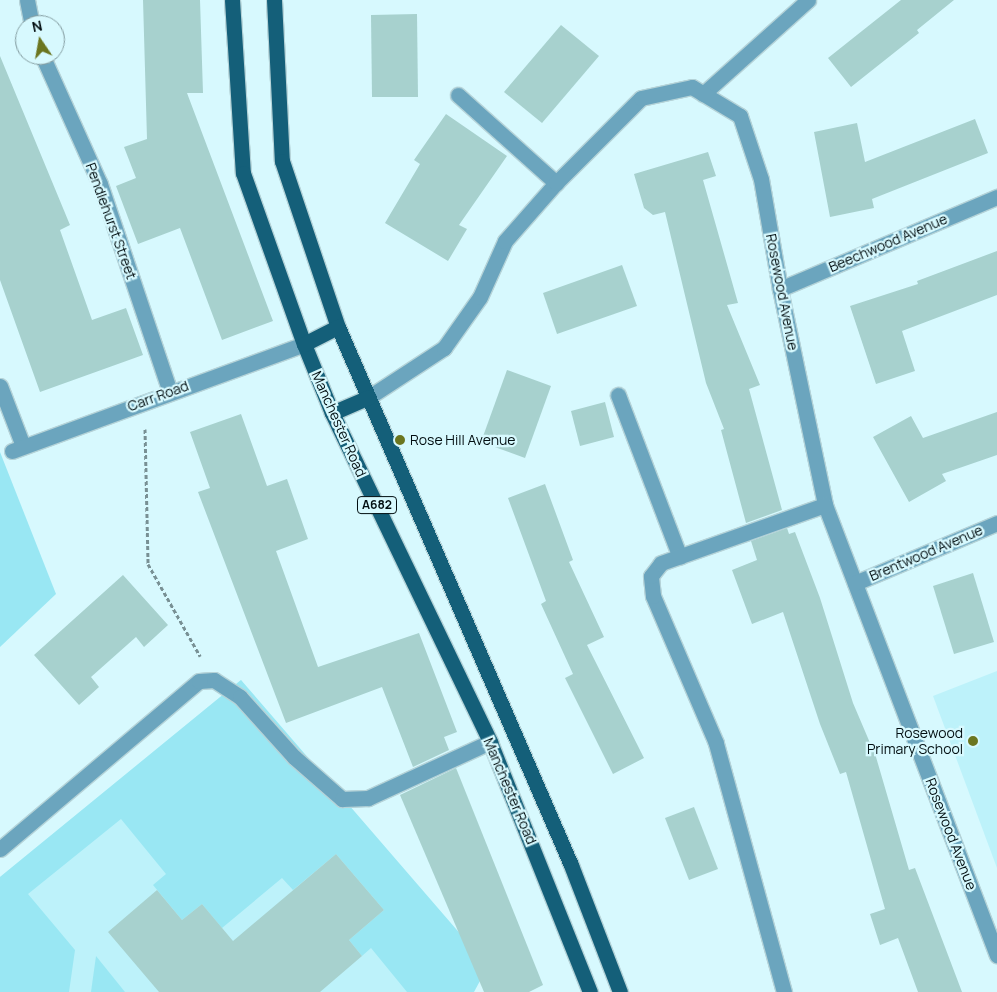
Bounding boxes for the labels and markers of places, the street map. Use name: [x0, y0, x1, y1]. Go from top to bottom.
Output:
place label: Rose Hill Avenue: [410, 432, 515, 448]
marker: Rose Hill Avenue: [394, 434, 406, 446]
place label: Rosewood Primary School: [867, 725, 963, 758]
marker: Rosewood Primary School: [967, 735, 979, 747]

